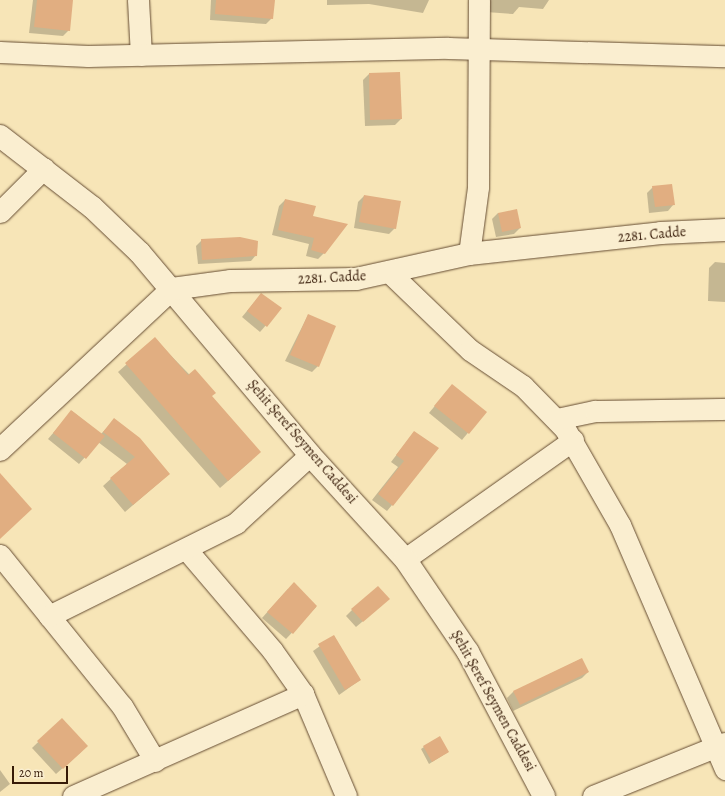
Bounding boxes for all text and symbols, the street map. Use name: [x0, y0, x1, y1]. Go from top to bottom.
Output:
street label: 2281. Cadde: [617, 224, 687, 246]
street label: 2281. Cadde: [297, 268, 367, 288]
street label: Şehit Şeref Seymen Caddesi: [244, 377, 360, 507]
street label: Şehit Şeref Seymen Caddesi: [447, 628, 539, 774]
scale bar: [14, 758, 70, 784]
text: 20 m: [19, 765, 43, 781]

